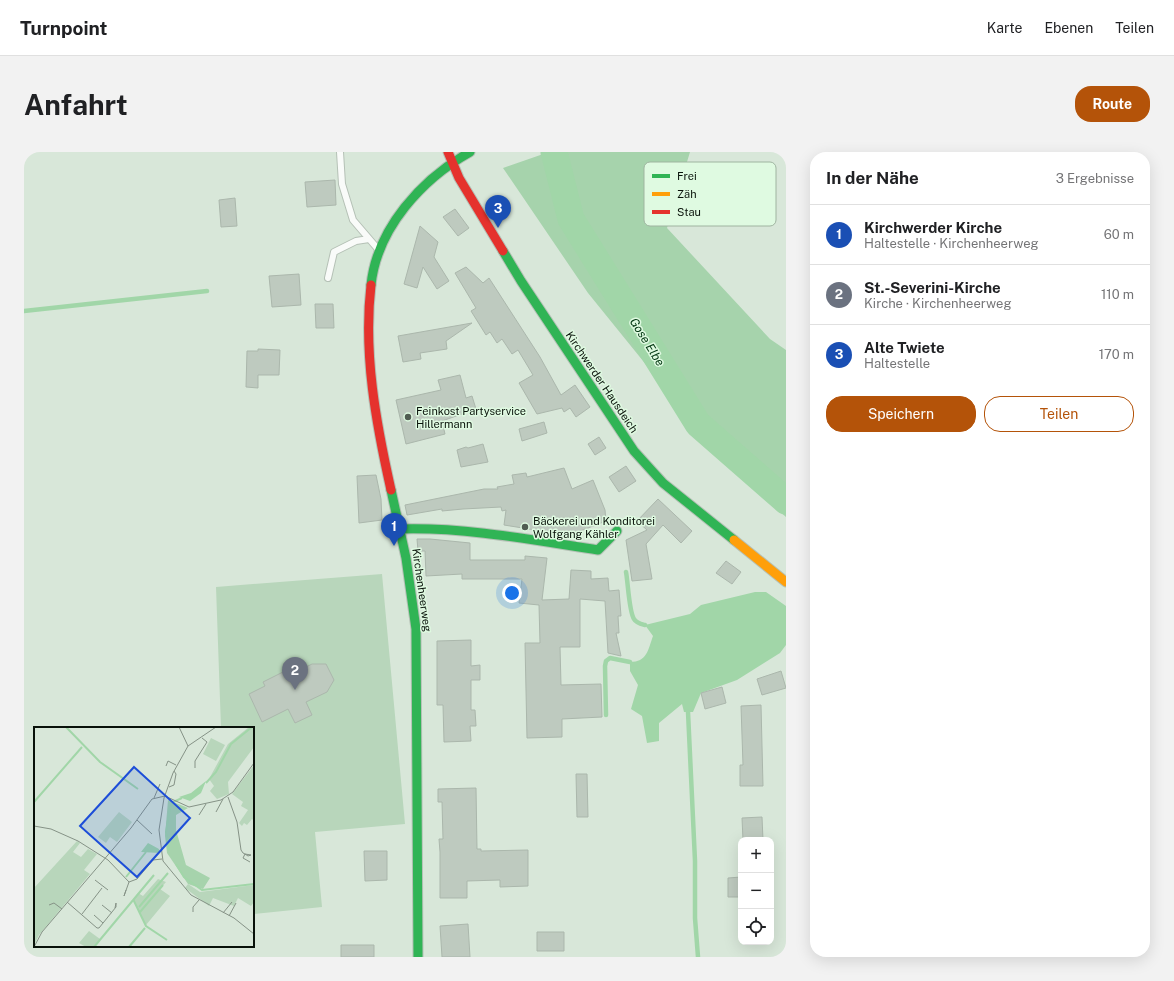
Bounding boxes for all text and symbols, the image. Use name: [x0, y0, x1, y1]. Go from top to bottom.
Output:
text: Turnpoint: [20, 17, 107, 39]
text: Karte: [987, 20, 1022, 36]
text: Ebenen: [1044, 20, 1093, 36]
text: Teilen: [1115, 20, 1154, 36]
button: Route: [1075, 86, 1150, 122]
text: Anfahrt: [24, 88, 128, 121]
legend: [644, 162, 776, 226]
text: In der Nähe: [826, 168, 919, 188]
text: Frei: [677, 170, 697, 182]
text: 3 Ergebnisse: [1056, 171, 1134, 186]
text: Zäh: [677, 188, 697, 200]
pin: 3: [485, 195, 511, 228]
text: Stau: [677, 206, 701, 218]
text: Kirchwerder Kirche: [864, 219, 1002, 236]
text: 1: [836, 227, 842, 242]
text: 60 m: [1104, 227, 1134, 242]
text: Haltestelle · Kirchenheerweg: [864, 236, 1039, 251]
text: St.-Severini-Kirche: [864, 279, 1001, 296]
text: 2: [835, 287, 843, 302]
text: 110 m: [1101, 287, 1134, 302]
text: Kirche · Kirchenheerweg: [864, 296, 1012, 311]
water label: Gose Elbe: [627, 315, 668, 369]
street label: Kirchwerder Hausdeich: [564, 329, 640, 435]
text: Alte Twiete: [864, 339, 945, 356]
text: 3: [835, 347, 843, 362]
text: 170 m: [1099, 347, 1134, 362]
text: Haltestelle: [864, 356, 930, 371]
button: Speichern: [826, 396, 976, 432]
button: Teilen: [984, 396, 1134, 432]
place label: Feinkost Partyservice Hillermann: [416, 405, 526, 430]
marker: Feinkost Partyservice Hillermann: [403, 412, 413, 422]
pin: 1: [381, 513, 407, 546]
place label: Bäckerei und Konditorei Wolfgang Kähler: [533, 515, 655, 540]
marker: Bäckerei und Konditorei Wolfgang Kähler: [520, 522, 530, 532]
street label: Kirchenheerweg: [410, 548, 434, 633]
your location: [502, 583, 522, 603]
pin: 2: [282, 657, 308, 690]
inset map: [34, 727, 254, 947]
map controls: [738, 837, 774, 945]
button: +: [738, 837, 774, 873]
button: −: [738, 873, 774, 909]
button: locate: [738, 909, 774, 945]

